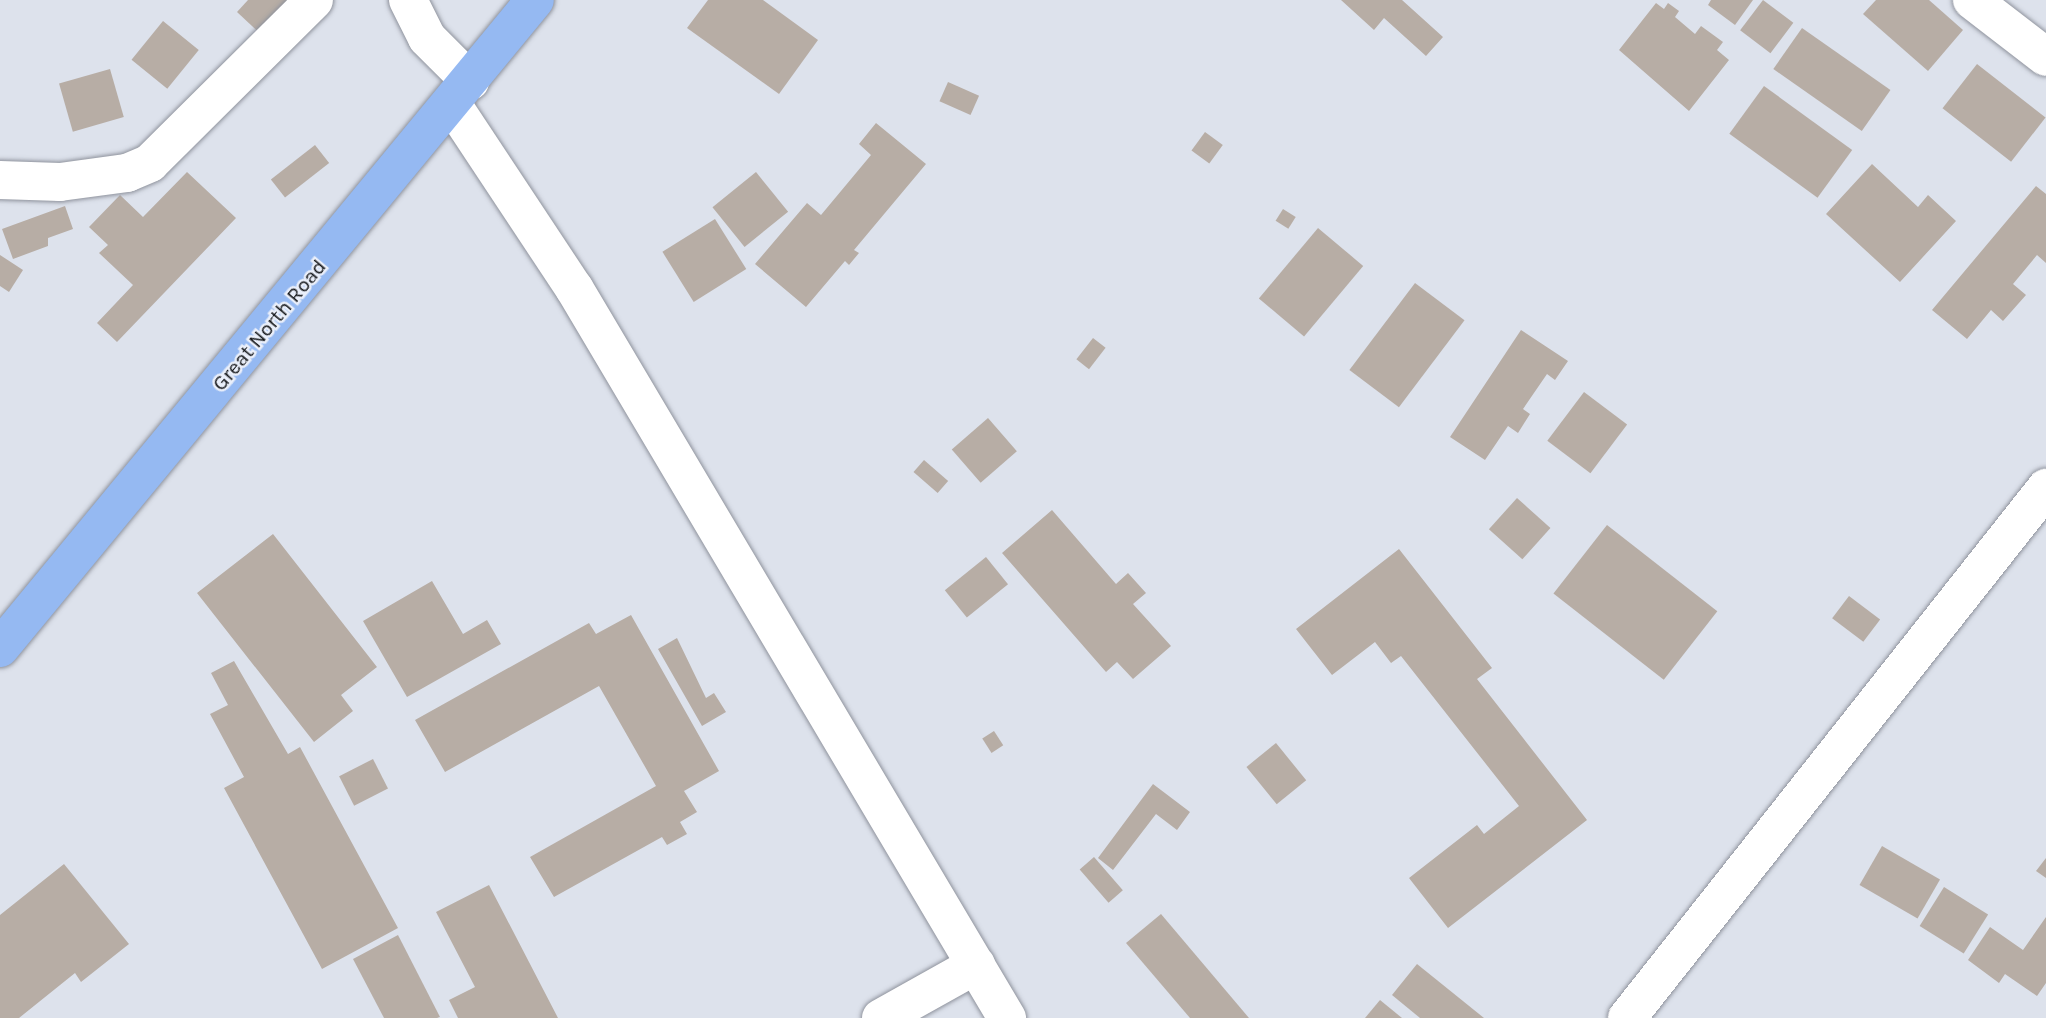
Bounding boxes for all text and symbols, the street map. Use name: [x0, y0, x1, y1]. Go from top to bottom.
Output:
street label: Great North Road: [207, 254, 331, 396]

